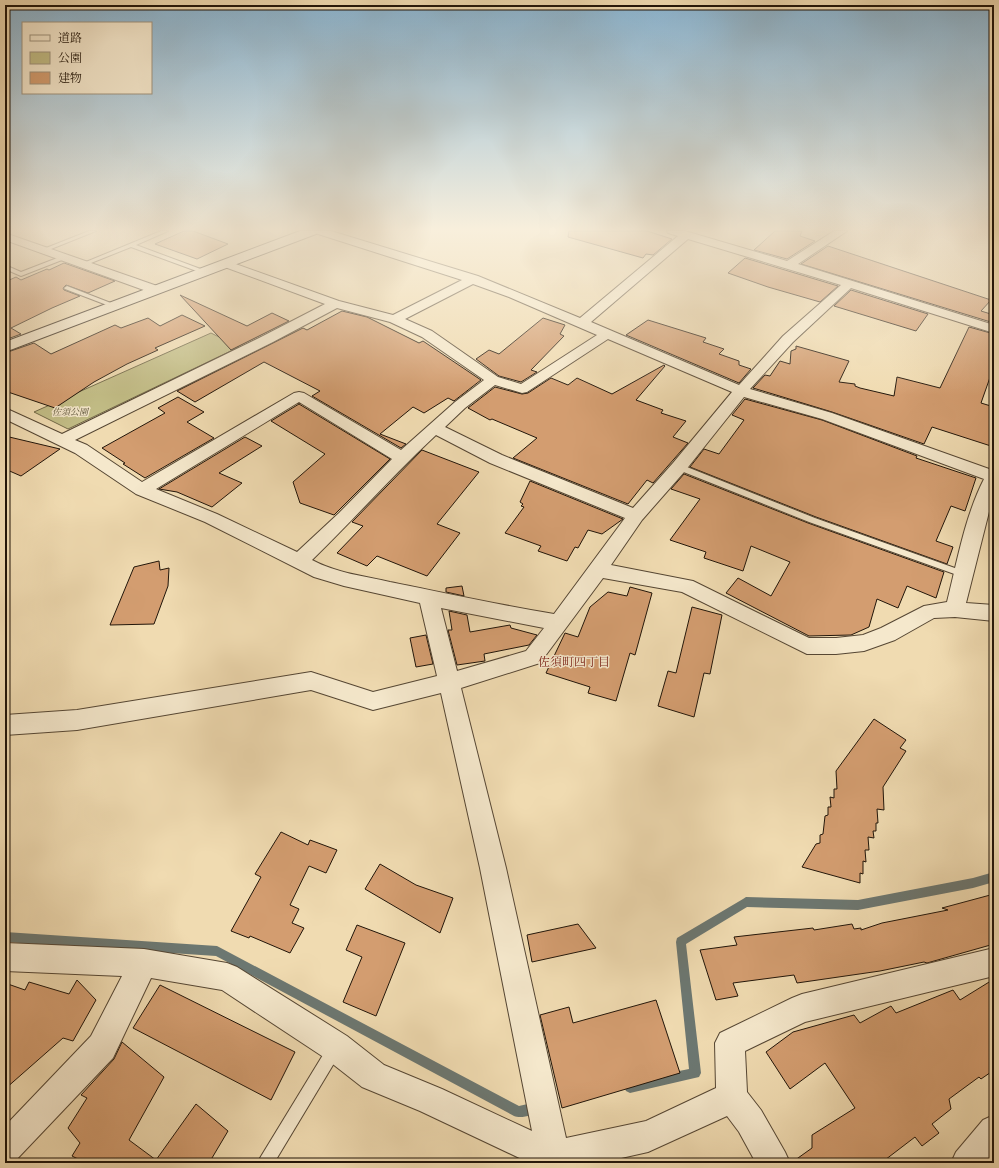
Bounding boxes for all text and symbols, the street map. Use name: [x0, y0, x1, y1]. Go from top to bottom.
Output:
legend: [22, 22, 152, 94]
text: 道路: [58, 30, 82, 45]
text: 公園: [58, 50, 82, 65]
text: 建物: [58, 70, 82, 85]
park label: 佐須公園: [52, 406, 90, 417]
district label: 佐須町四丁目: [538, 654, 610, 669]

